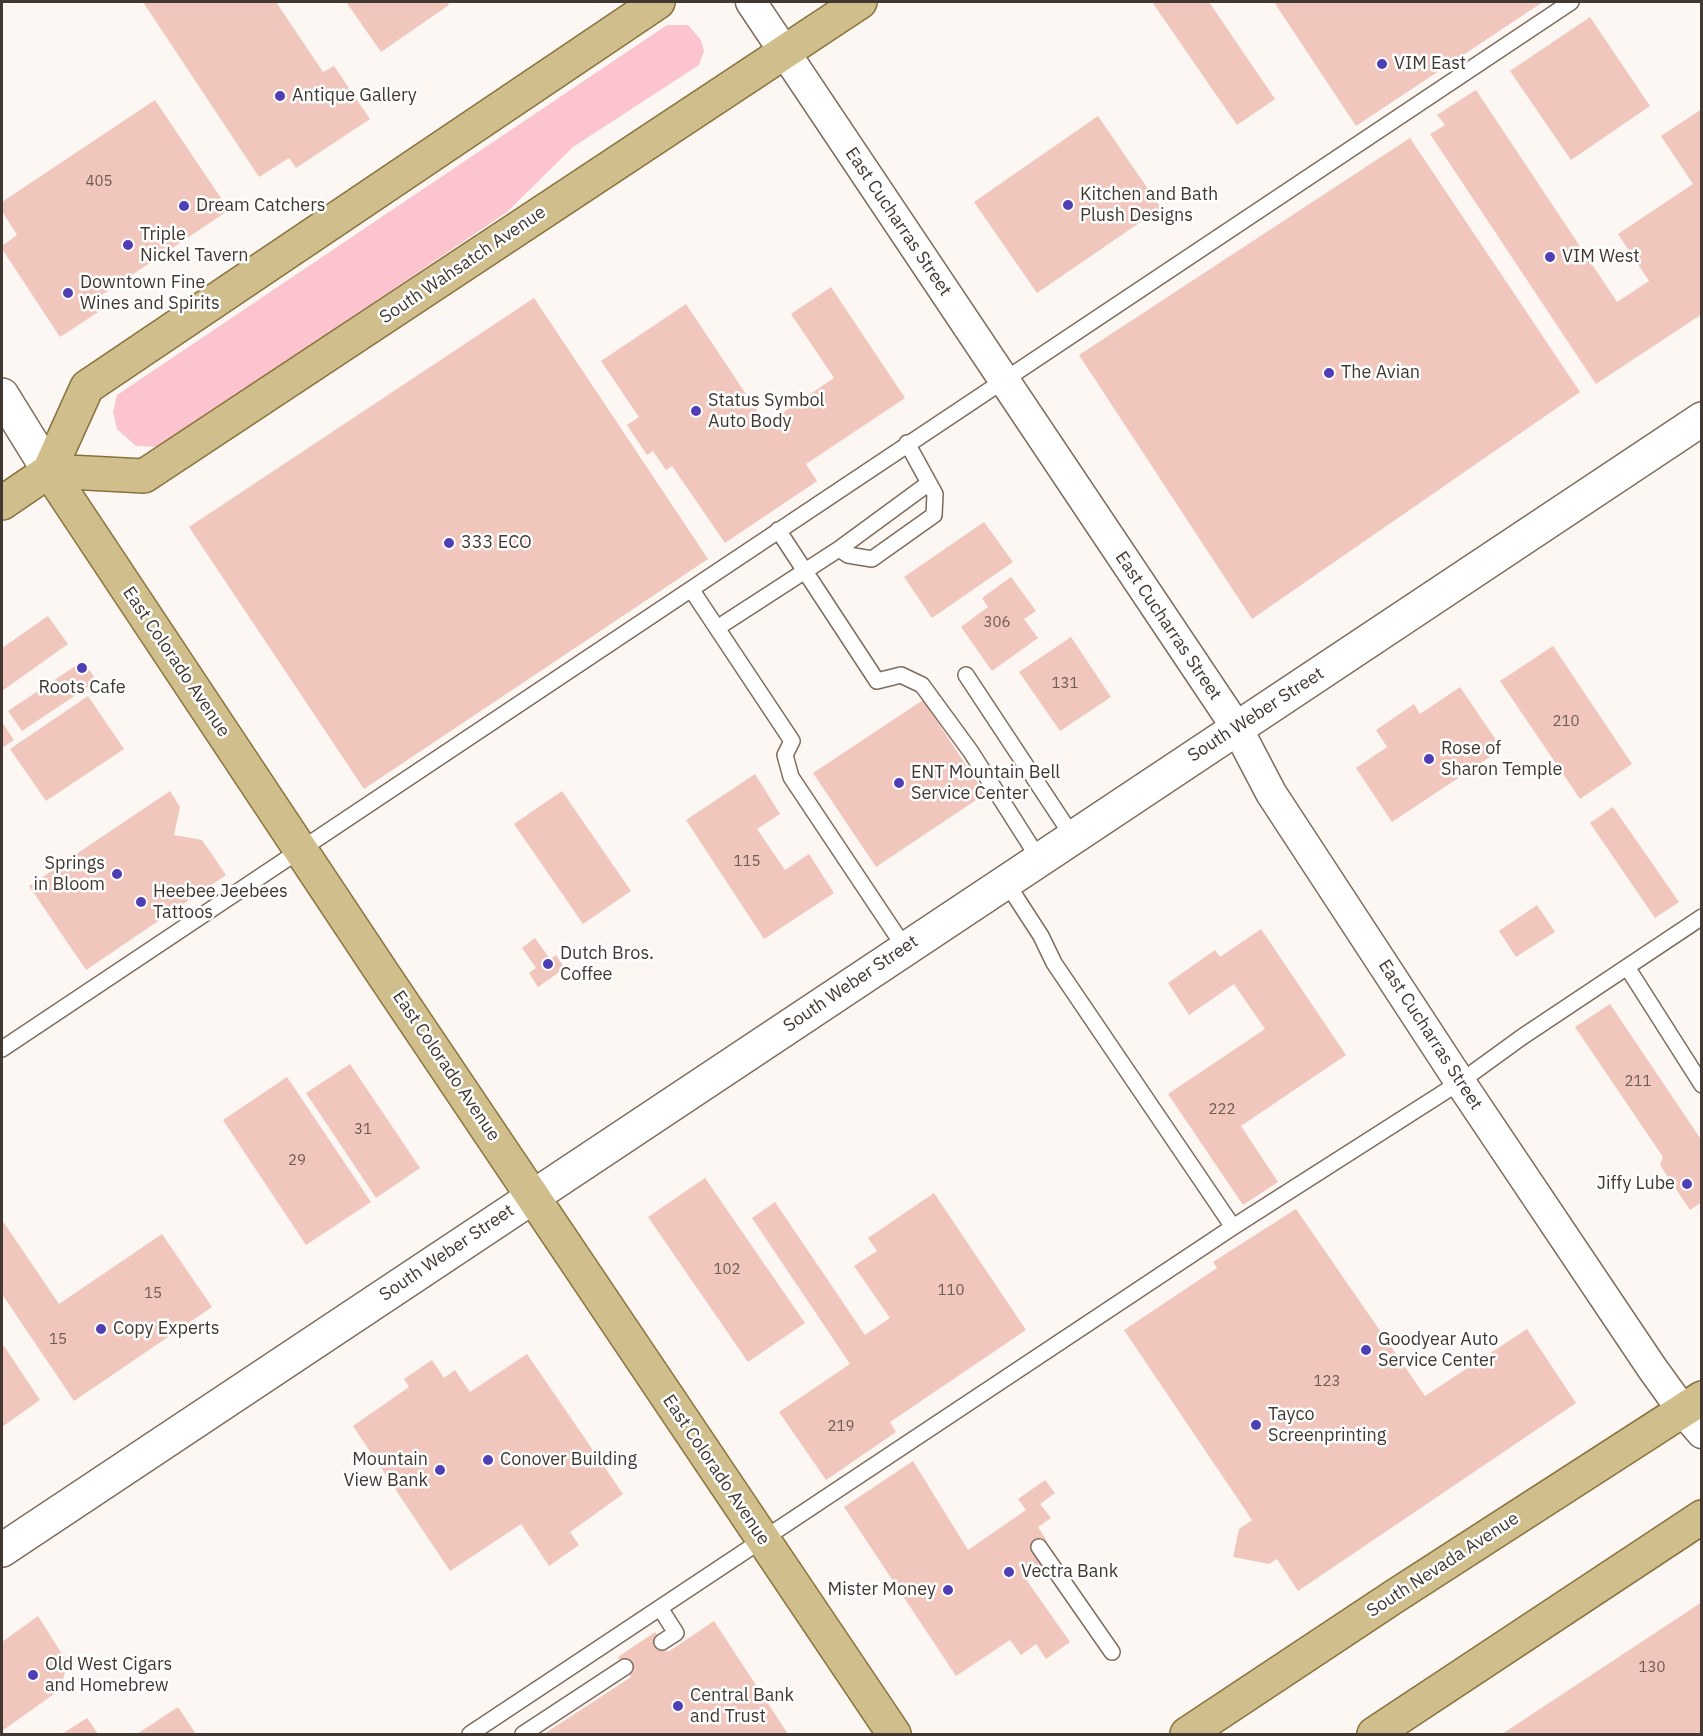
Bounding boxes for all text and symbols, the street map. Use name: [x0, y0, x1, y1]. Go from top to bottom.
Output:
place label: VIM East: [1394, 53, 1466, 75]
marker: VIM East: [1375, 57, 1389, 71]
place label: Antique Gallery: [292, 85, 417, 107]
marker: Antique Gallery: [273, 89, 287, 103]
street label: East Cucharras Street: [840, 144, 956, 300]
house number: 405: [86, 173, 112, 191]
place label: Kitchen and Bath Plush Designs: [1080, 184, 1218, 226]
place label: Dream Catchers: [196, 195, 326, 217]
marker: Kitchen and Bath Plush Designs: [1061, 198, 1075, 212]
marker: Dream Catchers: [177, 199, 191, 213]
street label: South Wahsatch Avenue: [376, 201, 550, 329]
place label: Triple Nickel Tavern: [140, 224, 248, 266]
marker: Triple Nickel Tavern: [121, 238, 135, 252]
place label: VIM West: [1562, 246, 1640, 268]
marker: VIM West: [1543, 250, 1557, 264]
place label: Downtown Fine Wines and Spirits: [80, 272, 220, 314]
marker: Downtown Fine Wines and Spirits: [61, 286, 75, 300]
place label: The Avian: [1341, 362, 1420, 384]
marker: The Avian: [1322, 366, 1336, 380]
place label: Status Symbol Auto Body: [708, 390, 825, 432]
marker: Status Symbol Auto Body: [689, 404, 703, 418]
place label: 333 ECO: [461, 532, 532, 554]
marker: 333 ECO: [442, 536, 456, 550]
street label: East Cucharras Street: [1110, 548, 1226, 704]
street label: East Colorado Avenue: [118, 583, 234, 741]
house number: 306: [984, 614, 1010, 632]
marker: Roots Cafe: [75, 661, 89, 675]
street label: South Weber Street: [1184, 663, 1328, 767]
house number: 131: [1052, 675, 1078, 693]
place label: Roots Cafe: [38, 677, 126, 699]
house number: 210: [1553, 713, 1579, 731]
place label: Rose of Sharon Temple: [1441, 738, 1562, 780]
marker: Rose of Sharon Temple: [1422, 752, 1436, 766]
place label: ENT Mountain Bell Service Center: [911, 762, 1060, 804]
marker: ENT Mountain Bell Service Center: [892, 776, 906, 790]
place label: Springs in Bloom: [34, 853, 105, 896]
house number: 115: [734, 853, 760, 871]
marker: Springs in Bloom: [110, 867, 124, 881]
place label: Heebee Jeebees Tattoos: [153, 881, 288, 924]
marker: Heebee Jeebees Tattoos: [134, 895, 148, 909]
street label: South Weber Street: [780, 931, 922, 1037]
place label: Dutch Bros. Coffee: [560, 943, 654, 986]
street label: East Cucharras Street: [1373, 956, 1487, 1114]
marker: Dutch Bros. Coffee: [541, 957, 555, 971]
street label: East Colorado Avenue: [388, 987, 504, 1145]
house number: 211: [1625, 1073, 1651, 1091]
house number: 222: [1209, 1101, 1235, 1119]
house number: 31: [354, 1121, 372, 1139]
house number: 29: [288, 1152, 306, 1170]
place label: Jiffy Lube: [1597, 1173, 1675, 1195]
marker: Jiffy Lube: [1680, 1177, 1694, 1191]
street label: South Weber Street: [376, 1200, 518, 1306]
house number: 102: [714, 1261, 740, 1279]
house number: 110: [938, 1282, 964, 1300]
house number: 15: [144, 1285, 162, 1303]
place label: Copy Experts: [113, 1318, 220, 1340]
marker: Copy Experts: [94, 1322, 108, 1336]
place label: Goodyear Auto Service Center: [1378, 1329, 1498, 1372]
house number: 15: [49, 1331, 67, 1349]
marker: Goodyear Auto Service Center: [1359, 1343, 1373, 1357]
house number: 123: [1314, 1373, 1340, 1391]
street label: East Colorado Avenue: [658, 1391, 774, 1549]
place label: Tayco Screenprinting: [1268, 1404, 1386, 1446]
house number: 219: [828, 1418, 854, 1436]
marker: Tayco Screenprinting: [1249, 1418, 1263, 1432]
place label: Mountain View Bank: [344, 1449, 428, 1492]
place label: Conover Building: [500, 1449, 637, 1471]
marker: Conover Building: [481, 1453, 495, 1467]
marker: Mountain View Bank: [433, 1463, 447, 1477]
street label: South Nevada Avenue: [1363, 1508, 1523, 1622]
place label: Vectra Bank: [1021, 1561, 1118, 1583]
marker: Vectra Bank: [1002, 1565, 1016, 1579]
place label: Mister Money: [828, 1579, 936, 1601]
marker: Mister Money: [941, 1583, 955, 1597]
place label: Old West Cigars and Homebrew: [45, 1654, 172, 1696]
house number: 130: [1639, 1659, 1665, 1677]
marker: Old West Cigars and Homebrew: [26, 1668, 40, 1682]
place label: Central Bank and Trust: [690, 1685, 794, 1728]
marker: Central Bank and Trust: [671, 1699, 685, 1713]

